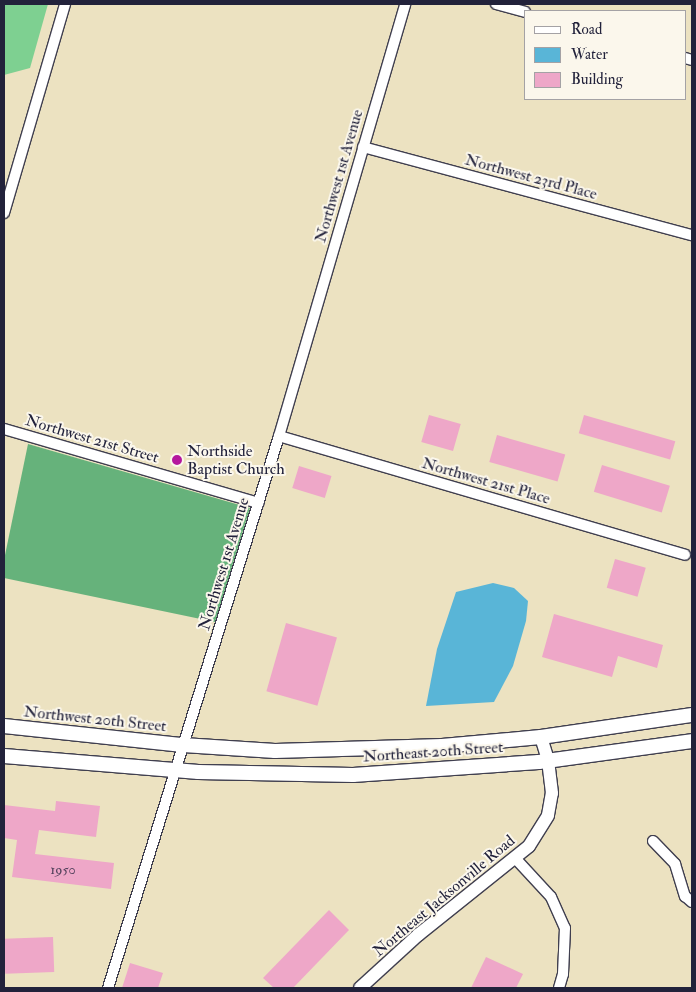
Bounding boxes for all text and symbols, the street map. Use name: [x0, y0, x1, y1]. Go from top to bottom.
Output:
legend: [524, 10, 686, 100]
text: Road: [571, 20, 602, 39]
text: Water: [571, 45, 608, 64]
text: Building: [571, 70, 623, 89]
street label: Northwest 1st Avenue: [311, 107, 367, 245]
street label: Northwest 23rd Place: [463, 150, 599, 204]
street label: Northwest 21st Street: [23, 411, 161, 467]
place label: Northside Baptist Church: [187, 441, 285, 479]
marker: Northside Baptist Church: [171, 454, 183, 466]
street label: Northwest 21st Place: [420, 454, 552, 508]
street label: Northwest 1st Avenue: [195, 495, 253, 633]
street label: Northwest 20th Street: [23, 702, 167, 736]
street label: Northeast 20th Street: [362, 738, 504, 766]
street label: Northeast Jacksonville Road: [369, 831, 519, 961]
house number: 1950: [50, 862, 76, 878]

